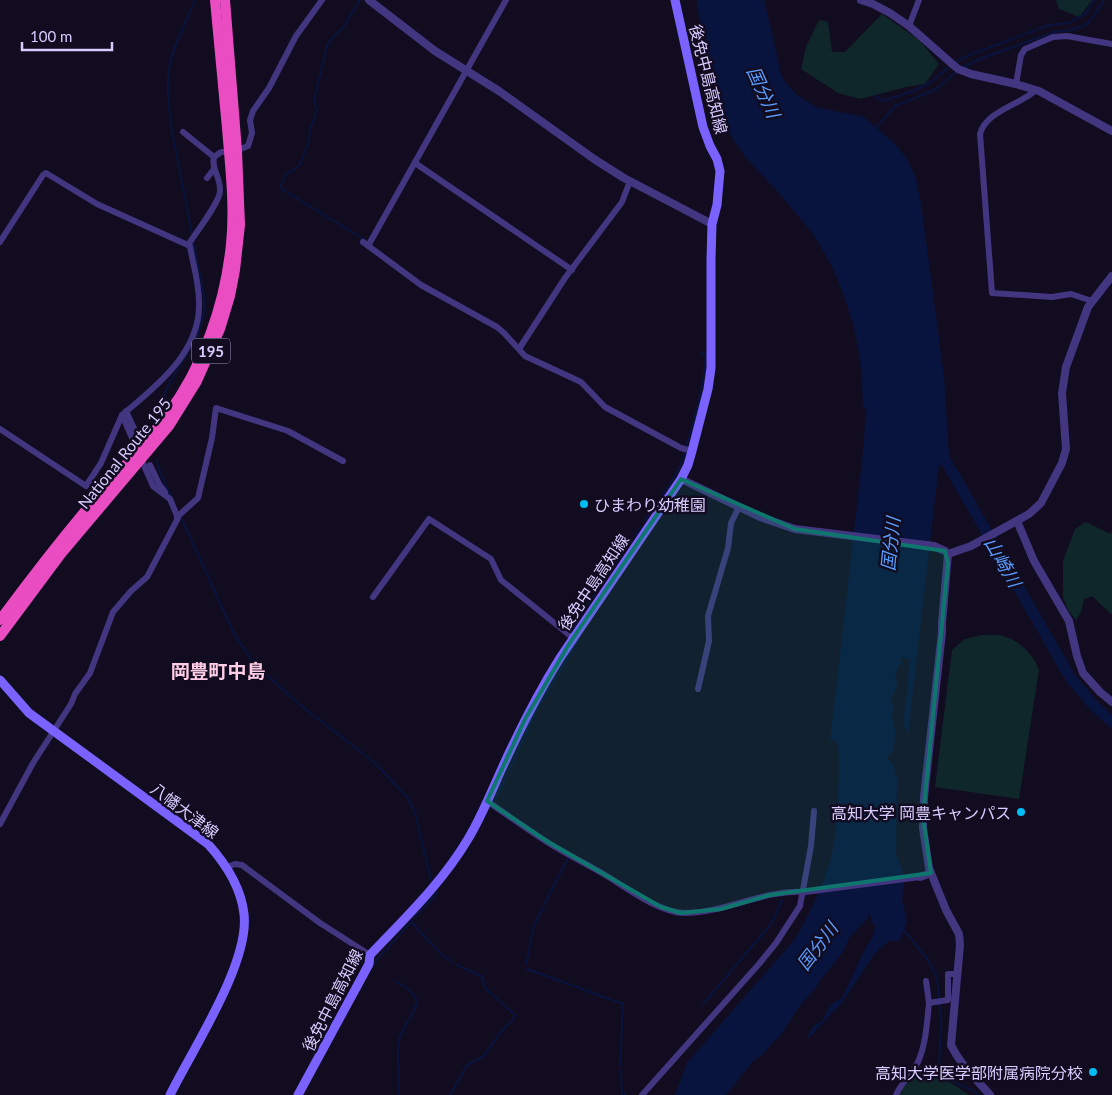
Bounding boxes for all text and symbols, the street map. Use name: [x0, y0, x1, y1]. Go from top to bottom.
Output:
scale bar: [22, 20, 112, 52]
street label: 後免中島高知線: [686, 22, 732, 136]
text: 100 m: [30, 27, 72, 45]
water label: 国分川: [743, 63, 786, 123]
road number: 195: [192, 338, 230, 364]
street label: National Route 195: [73, 394, 175, 512]
place label: ひまわり幼稚園: [594, 495, 706, 514]
marker: ひまわり幼稚園: [578, 498, 590, 510]
water label: 国分川: [876, 514, 904, 572]
street label: 後免中島高知線: [554, 530, 632, 634]
water label: 山崎川: [980, 533, 1027, 593]
district label: 岡豊町中島: [170, 659, 266, 682]
street label: 八幡大津線: [147, 778, 223, 842]
place label: 高知大学 岡豊キャンパス: [831, 803, 1011, 822]
marker: 高知大学 岡豊キャンパス: [1015, 806, 1027, 818]
water label: 国分川: [792, 916, 843, 974]
street label: 後免中島高知線: [298, 946, 366, 1054]
place label: 高知大学医学部附属病院分校: [875, 1063, 1083, 1082]
marker: 高知大学医学部附属病院分校: [1087, 1066, 1099, 1078]

